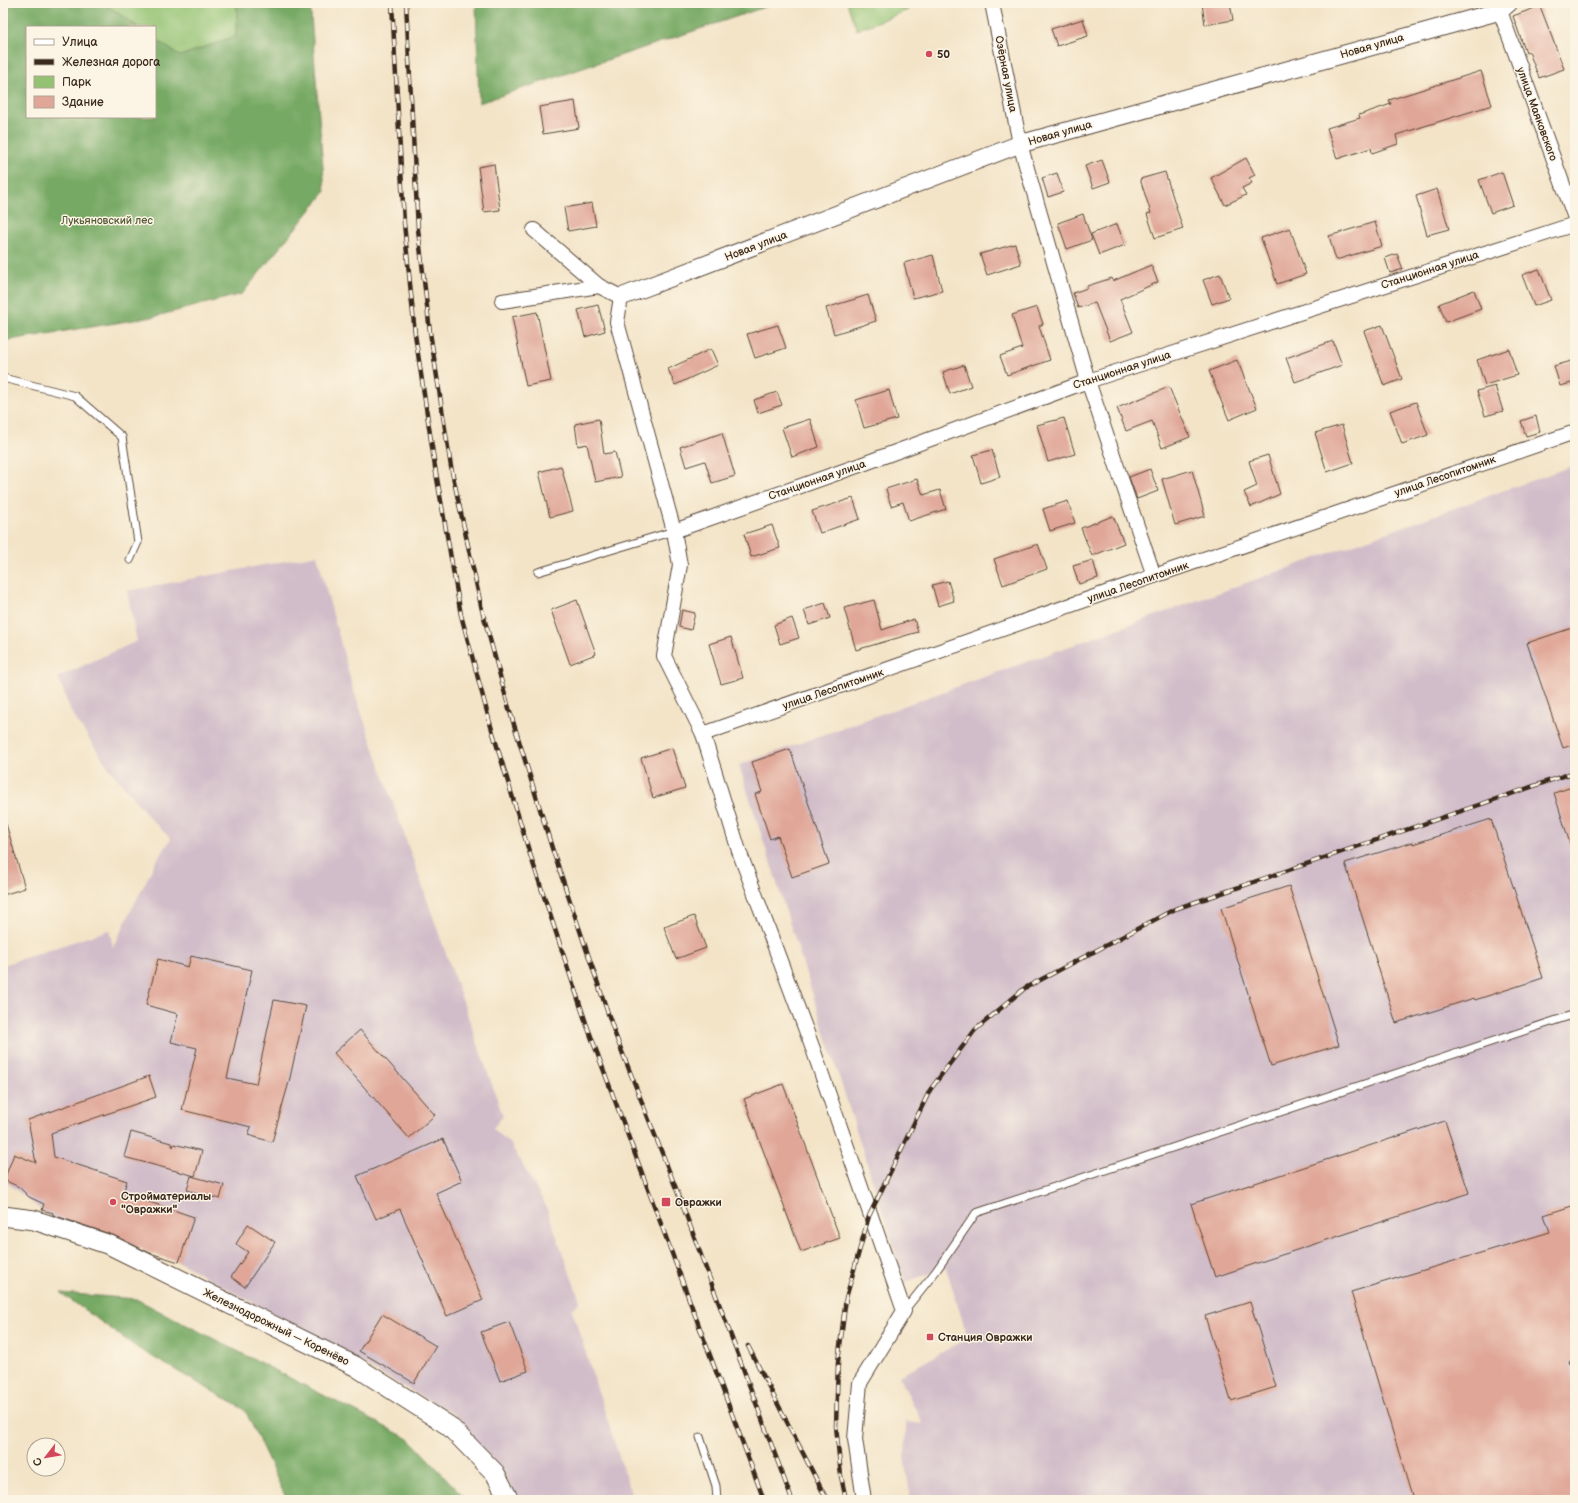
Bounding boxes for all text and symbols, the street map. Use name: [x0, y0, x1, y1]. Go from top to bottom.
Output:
legend: [26, 26, 156, 118]
street label: Новая улица: [1339, 31, 1406, 61]
text: Улица: [62, 35, 98, 50]
street label: Озёрная улица: [992, 35, 1020, 114]
place label: 50: [937, 48, 950, 61]
marker: 50: [924, 49, 934, 59]
text: Железная дорога: [62, 55, 160, 70]
street label: улица Маяковского: [1514, 65, 1560, 163]
text: Парк: [62, 75, 92, 90]
text: Здание: [62, 95, 104, 110]
street label: Новая улица: [1027, 118, 1094, 148]
park label: Лукьяновский лес: [60, 214, 153, 227]
street label: Новая улица: [723, 228, 789, 264]
street label: Станционная улица: [1380, 248, 1481, 292]
street label: Станционная улица: [1072, 348, 1173, 392]
street label: улица Лесопитомник: [1393, 453, 1498, 499]
street label: Станционная улица: [767, 457, 868, 503]
street label: улица Лесопитомник: [1086, 559, 1191, 605]
street label: улица Лесопитомник: [781, 666, 886, 712]
place label: Стройматериалы "Овражки": [121, 1190, 211, 1216]
marker: Овражки: [660, 1196, 672, 1208]
place label: Овражки: [675, 1196, 722, 1209]
marker: Стройматериалы "Овражки": [108, 1197, 118, 1207]
street label: Железнодорожный — Коренёво: [201, 1286, 351, 1368]
place label: Станция Овражки: [938, 1331, 1032, 1344]
marker: Станция Овражки: [925, 1332, 935, 1342]
north arrow: [26, 1437, 66, 1477]
text: С: [30, 1455, 45, 1469]

